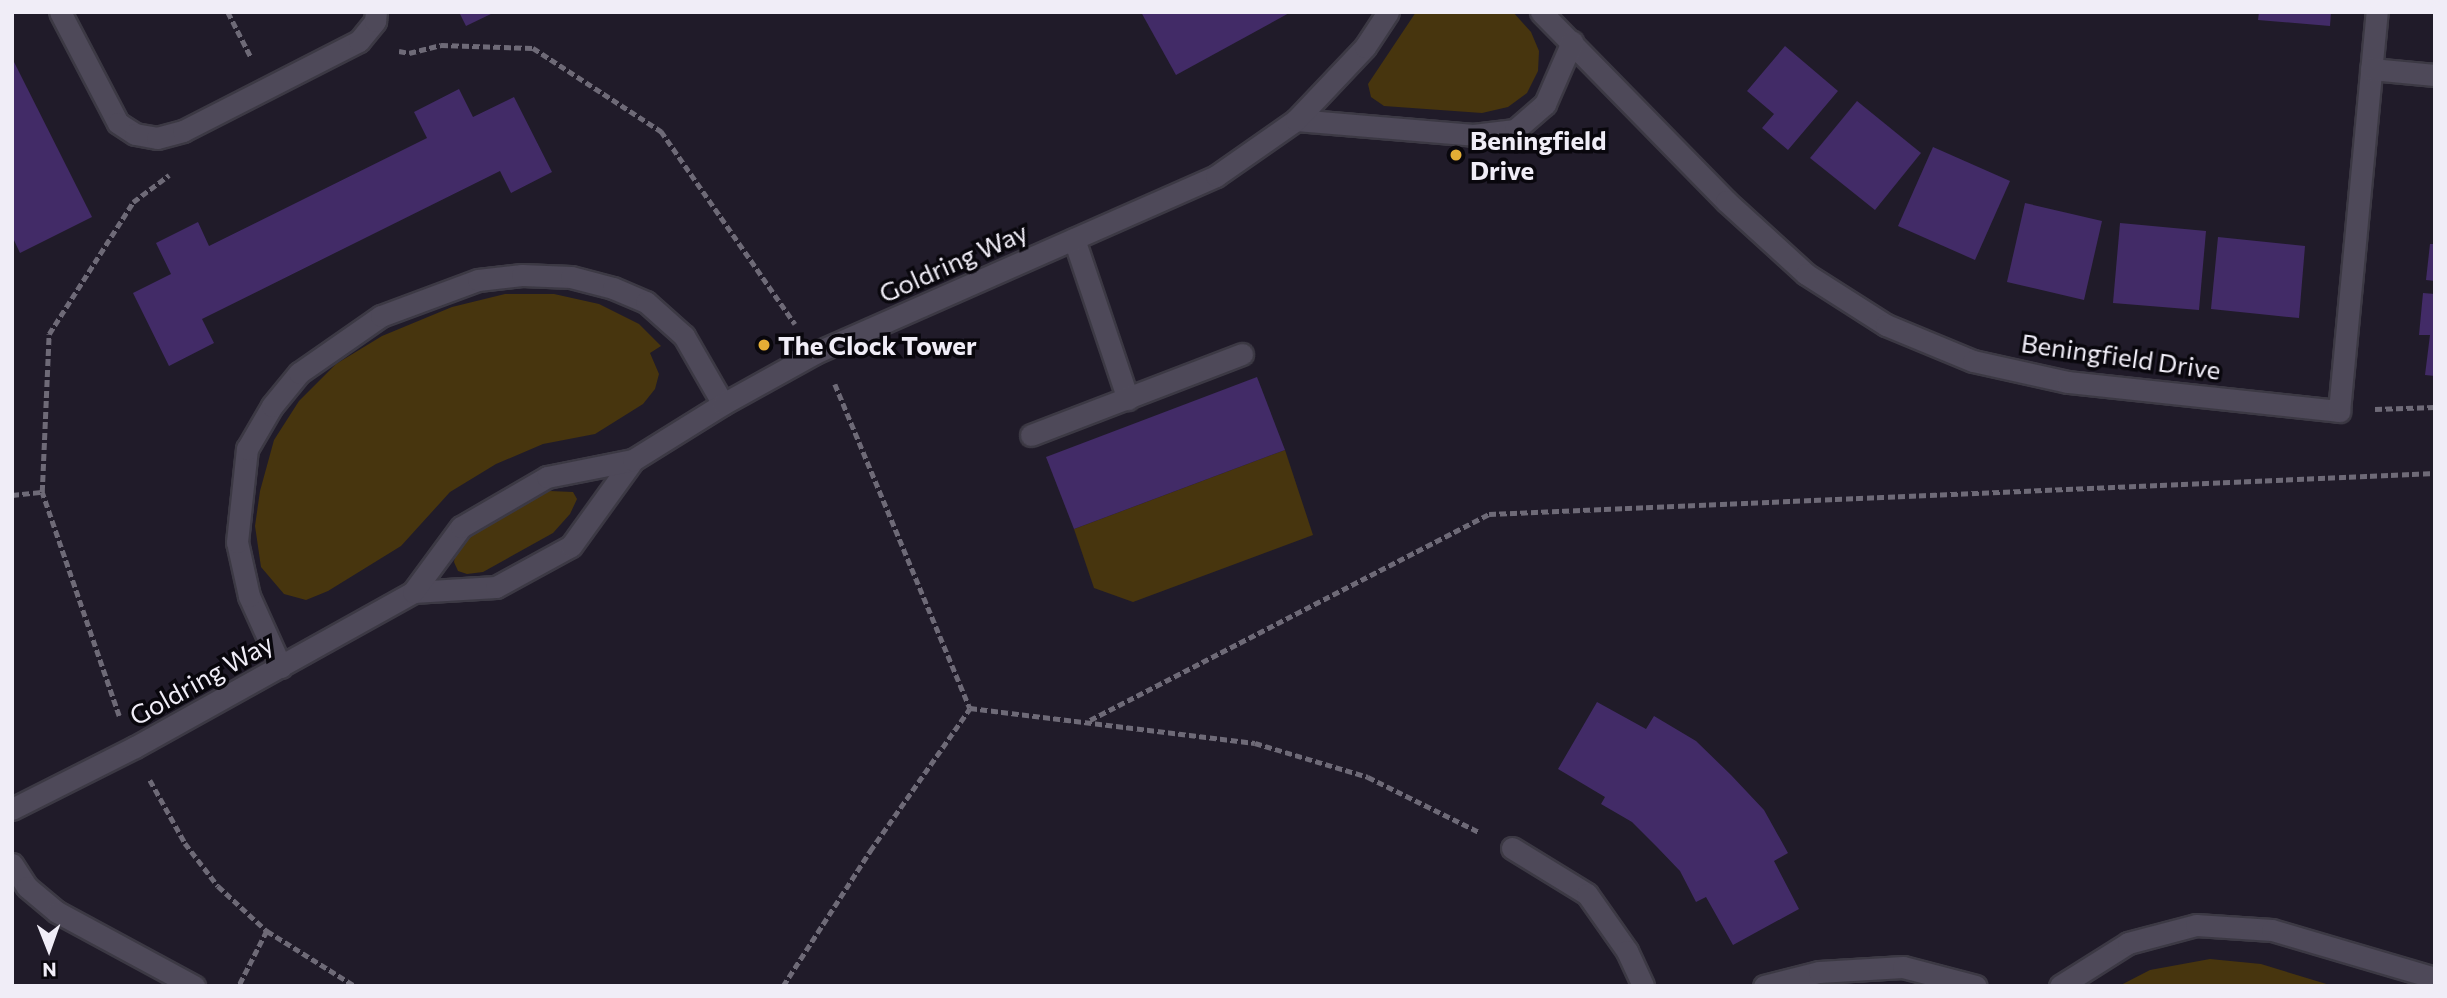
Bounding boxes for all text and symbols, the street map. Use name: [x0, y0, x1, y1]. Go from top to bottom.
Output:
place label: Beningfield Drive: [1470, 124, 1606, 186]
marker: Beningfield Drive: [1448, 147, 1464, 163]
street label: Goldring Way: [874, 215, 1032, 309]
street label: Beningfield Drive: [2019, 327, 2223, 385]
place label: The Clock Tower: [778, 329, 977, 361]
marker: The Clock Tower: [756, 337, 772, 353]
street label: Goldring Way: [124, 627, 278, 731]
north arrow: [14, 914, 84, 984]
text: N: [42, 959, 57, 982]

